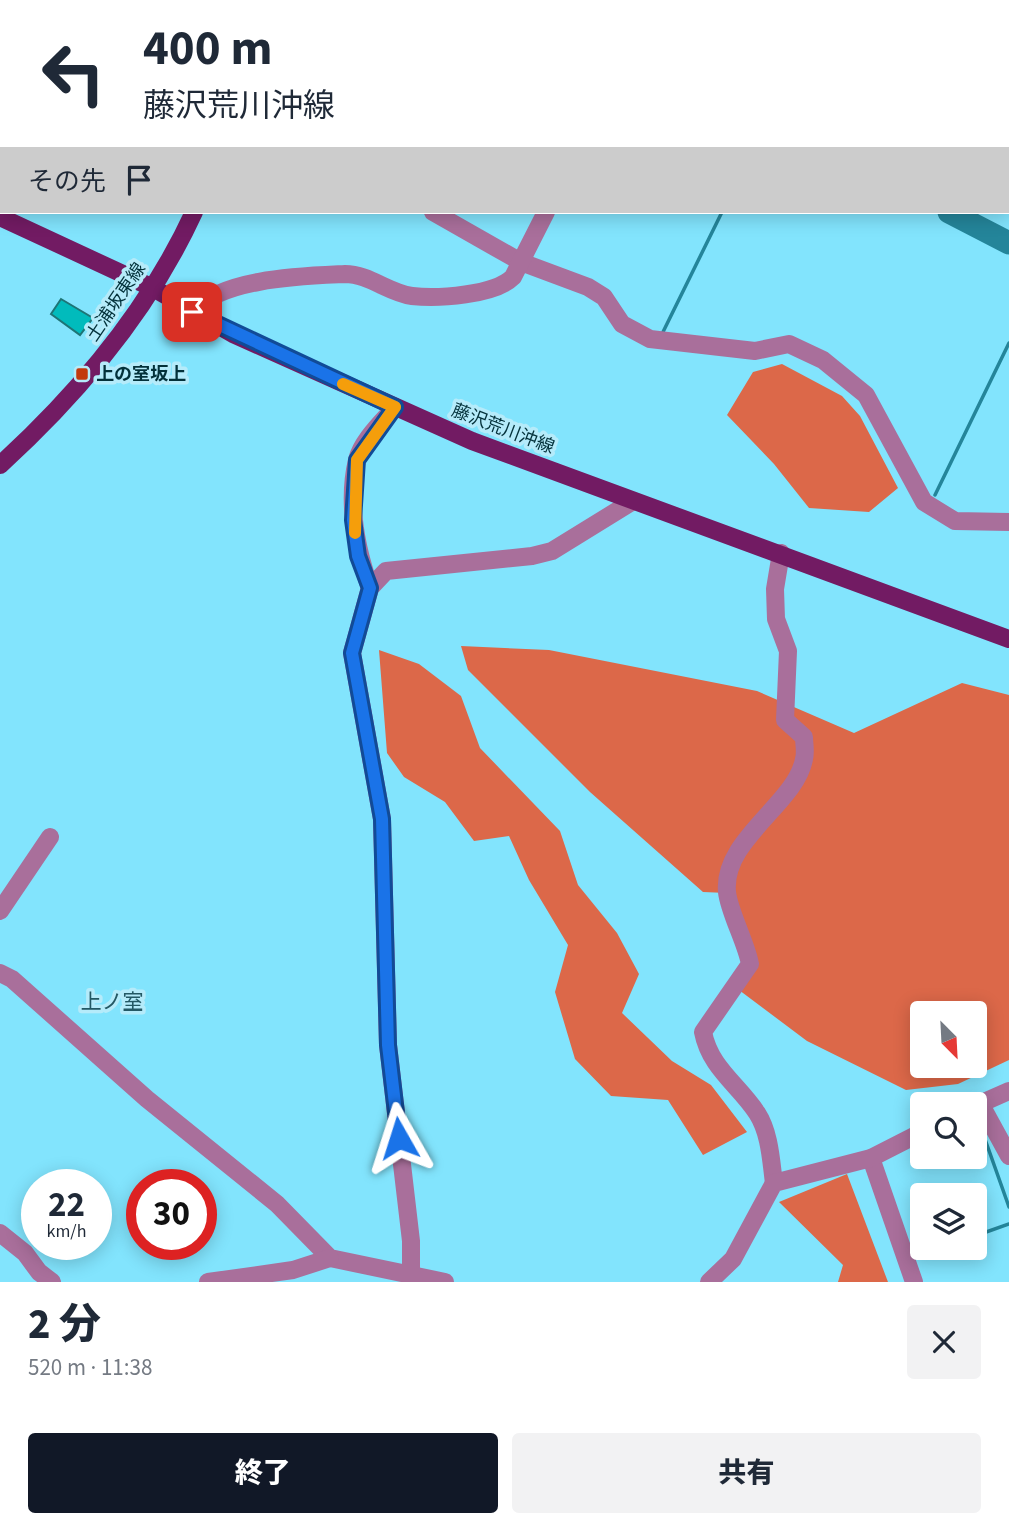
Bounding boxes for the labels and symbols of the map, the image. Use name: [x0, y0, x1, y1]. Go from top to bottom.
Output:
street label: 土浦坂東線: [80, 258, 152, 346]
pin: [162, 282, 222, 342]
place label: 上の室坂上: [96, 362, 186, 387]
marker: 上の室坂上: [74, 366, 90, 382]
street label: 藤沢荒川沖線: [448, 398, 558, 460]
district label: 上ノ室: [81, 987, 144, 1017]
north arrow: [910, 1001, 987, 1078]
position arrow: [362, 1101, 436, 1175]
speed limit sign: 30: [126, 1169, 217, 1260]

